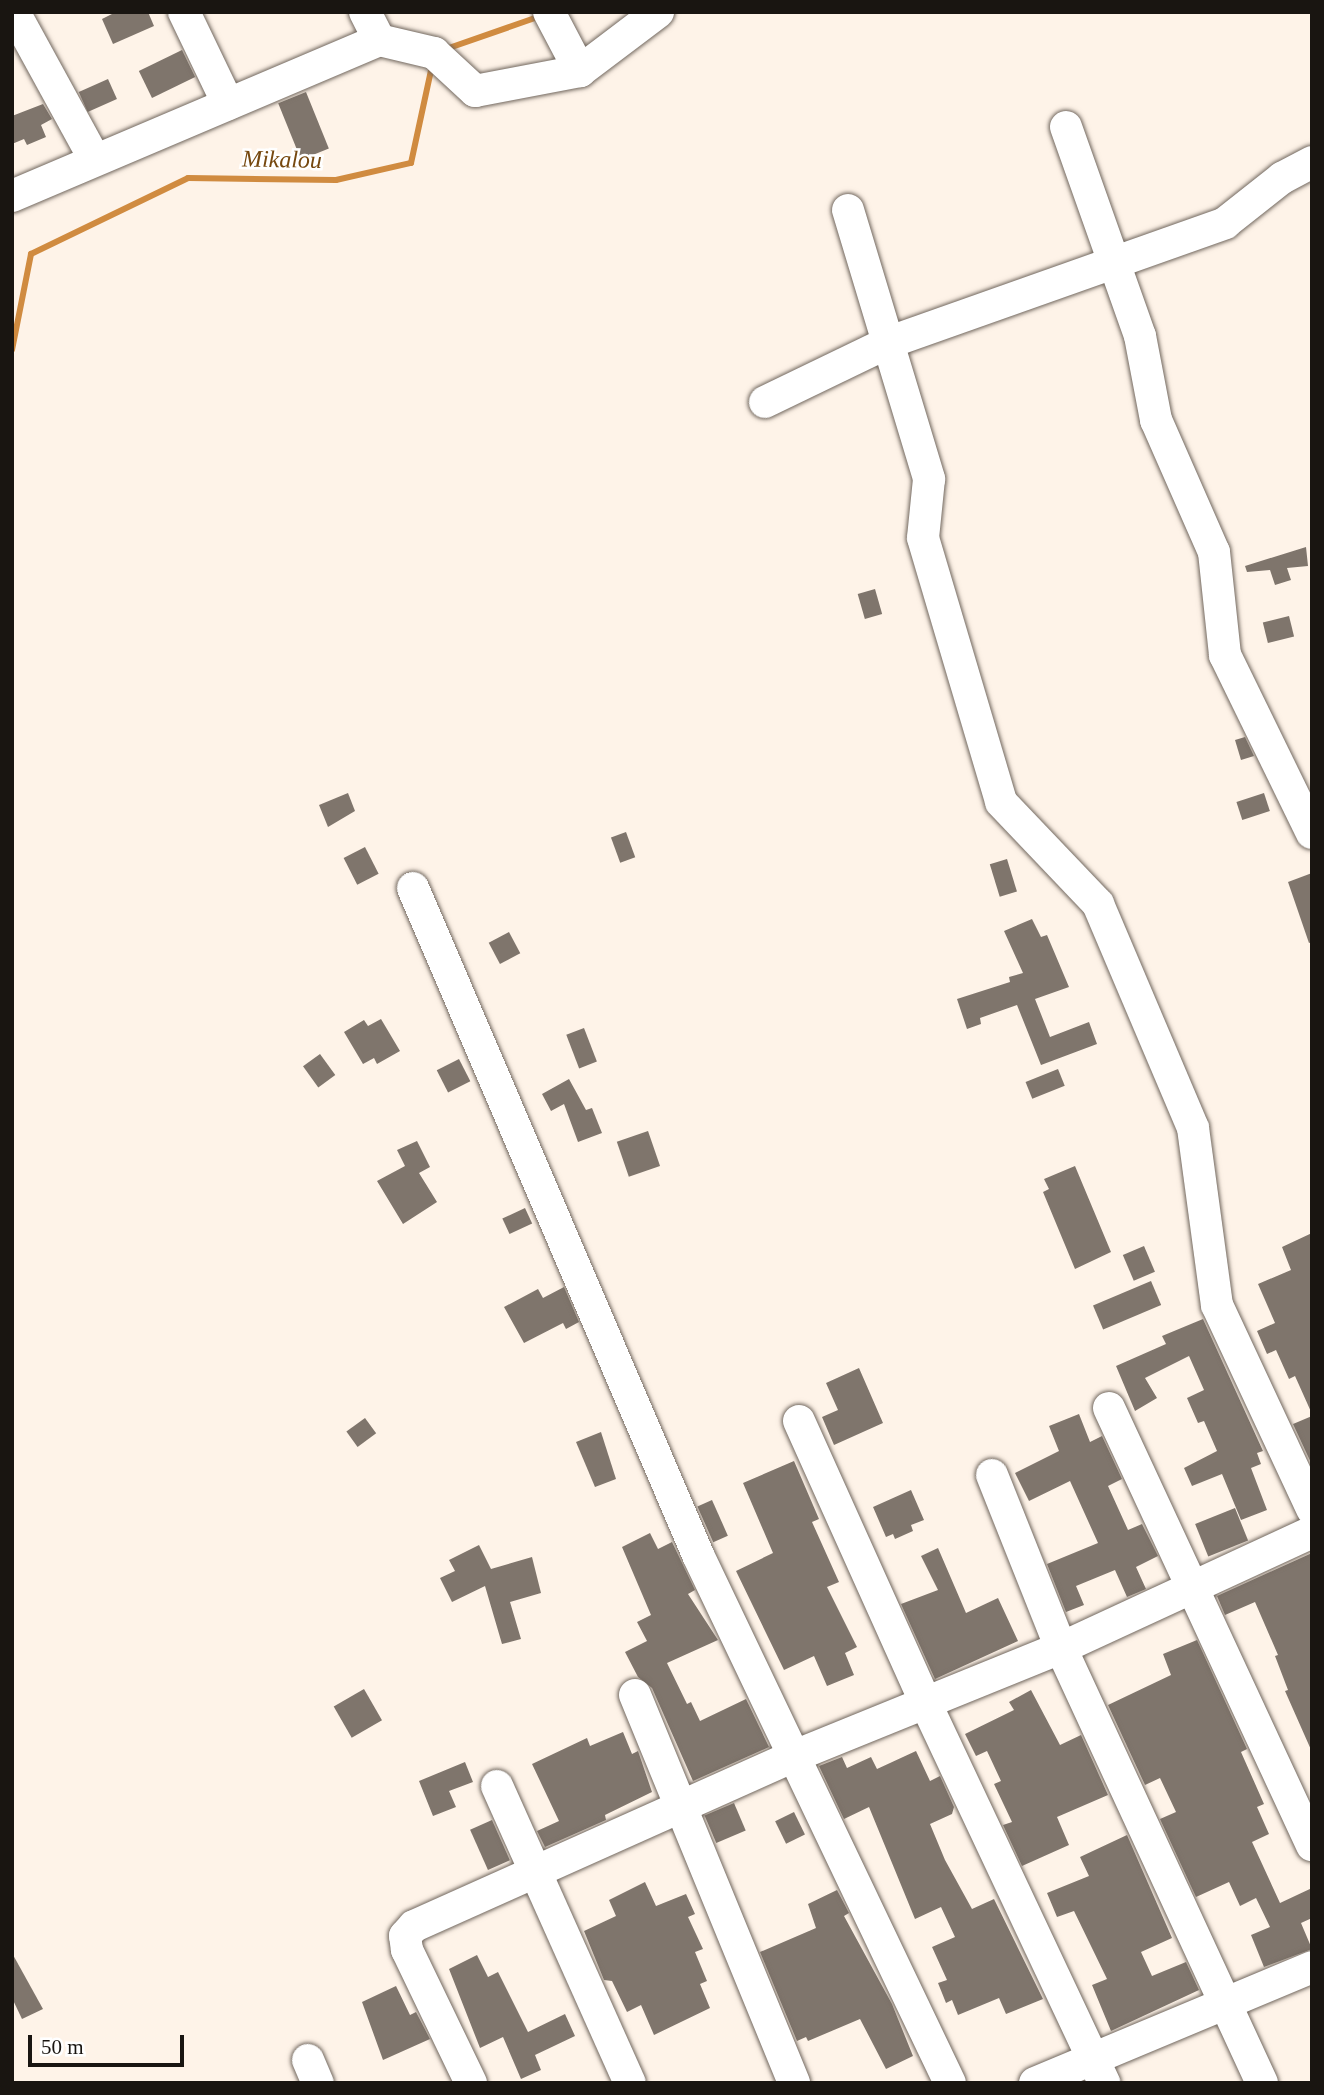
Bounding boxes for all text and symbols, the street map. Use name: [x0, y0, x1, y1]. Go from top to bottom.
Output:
water label: Mikalou: [242, 145, 322, 175]
scale bar: [32, 2022, 187, 2066]
text: 50 m: [41, 2035, 84, 2059]

